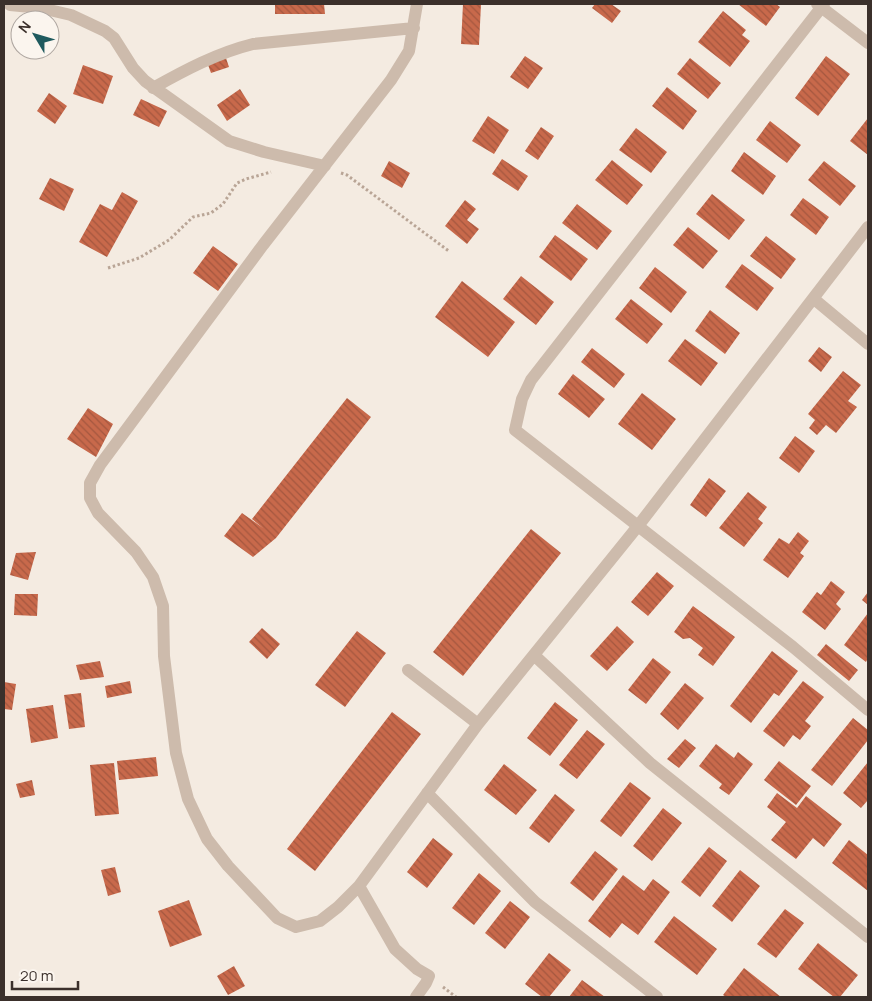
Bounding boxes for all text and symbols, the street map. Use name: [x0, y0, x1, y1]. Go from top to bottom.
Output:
north arrow: [10, 10, 60, 60]
text: N: [14, 17, 35, 37]
scale bar: [12, 958, 79, 990]
text: 20 m: [20, 965, 53, 986]

